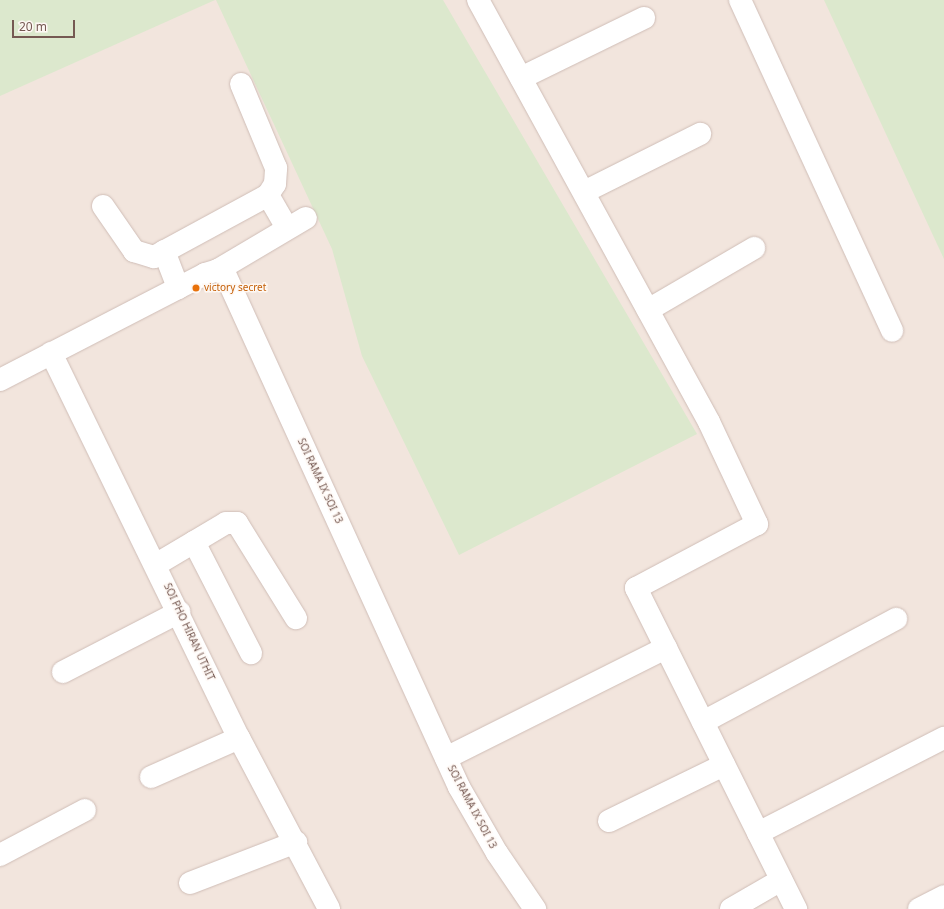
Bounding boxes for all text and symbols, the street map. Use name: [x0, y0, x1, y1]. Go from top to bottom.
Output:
scale bar: [14, 12, 77, 38]
text: 20 m: [19, 18, 47, 35]
place label: victory secret: [204, 282, 266, 294]
marker: victory secret: [191, 283, 201, 293]
street label: SOI RAMA IX SOI 13: [295, 437, 345, 525]
street label: SOI PHO HIRAN UTHIT: [161, 581, 217, 683]
street label: SOI RAMA IX SOI 13: [445, 763, 499, 851]

